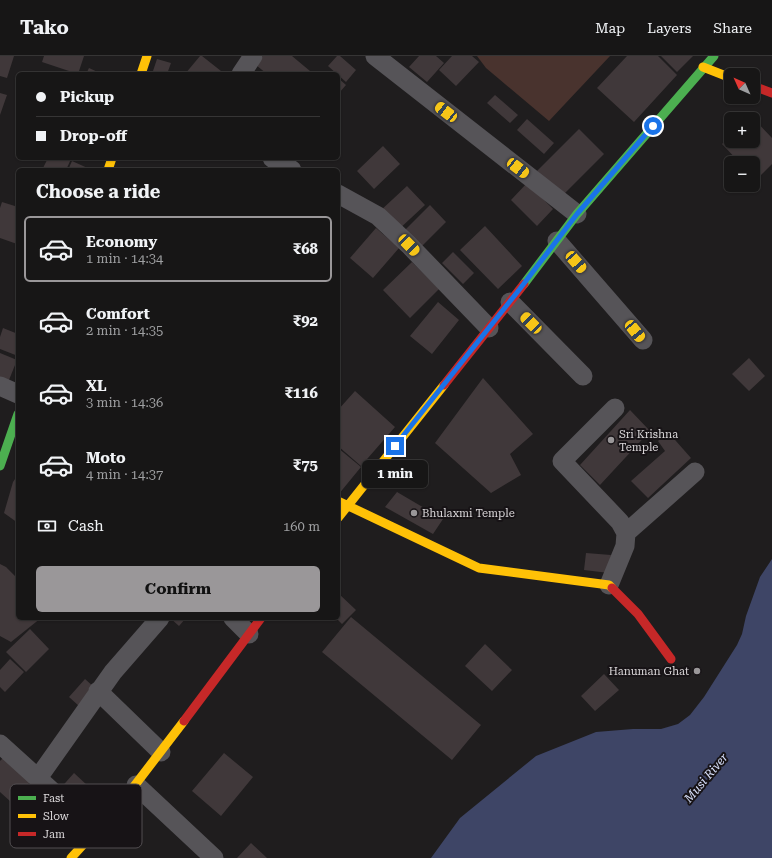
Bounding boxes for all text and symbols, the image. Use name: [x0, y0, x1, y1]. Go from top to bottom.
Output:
text: Tako: [20, 16, 69, 39]
text: Map: [595, 20, 625, 36]
text: Layers: [647, 20, 691, 36]
text: Share: [713, 20, 752, 36]
north arrow: [724, 68, 760, 104]
map controls: [724, 68, 760, 192]
text: Pickup: [60, 88, 114, 106]
car: [433, 100, 459, 124]
button: +: [724, 112, 760, 148]
route start: [644, 117, 662, 135]
text: Drop-off: [60, 127, 127, 145]
car: [505, 156, 531, 180]
button: −: [724, 156, 760, 192]
text: Choose a ride: [36, 181, 160, 202]
icon: car: [38, 231, 74, 267]
car: [396, 232, 422, 258]
text: Economy: [86, 233, 157, 251]
text: ₹68: [293, 240, 318, 258]
car: [564, 249, 588, 275]
text: 1 min · 14:34: [86, 251, 163, 266]
icon: car: [38, 303, 74, 339]
text: Comfort: [86, 305, 150, 323]
car: [518, 310, 544, 336]
text: ₹92: [293, 312, 318, 330]
car: [623, 318, 647, 344]
text: 2 min · 14:35: [86, 323, 163, 338]
icon: car: [38, 375, 74, 411]
text: XL: [86, 377, 107, 395]
text: ₹116: [284, 384, 318, 402]
text: 3 min · 14:36: [86, 395, 163, 410]
place label: Sri Krishna Temple: [619, 428, 678, 454]
marker: Sri Krishna Temple: [606, 435, 616, 445]
route end: [386, 437, 404, 455]
icon: car: [38, 447, 74, 483]
text: Moto: [86, 449, 126, 467]
text: ₹75: [293, 456, 318, 474]
callout: 1 min: [362, 460, 428, 488]
text: 1 min: [377, 466, 413, 481]
text: 4 min · 14:37: [86, 467, 163, 482]
place label: Bhulaxmi Temple: [422, 507, 515, 520]
marker: Bhulaxmi Temple: [409, 508, 419, 518]
icon: cash: [36, 515, 58, 537]
text: Cash: [68, 517, 104, 535]
text: 160 m: [283, 519, 320, 534]
button: Confirm: [36, 566, 320, 612]
place label: Hanuman Ghat: [609, 665, 689, 678]
marker: Hanuman Ghat: [692, 666, 702, 676]
water label: Musi River: [681, 750, 731, 806]
legend: [10, 784, 142, 848]
text: Fast: [43, 792, 64, 805]
text: Slow: [43, 810, 70, 823]
text: Jam: [43, 828, 65, 841]

